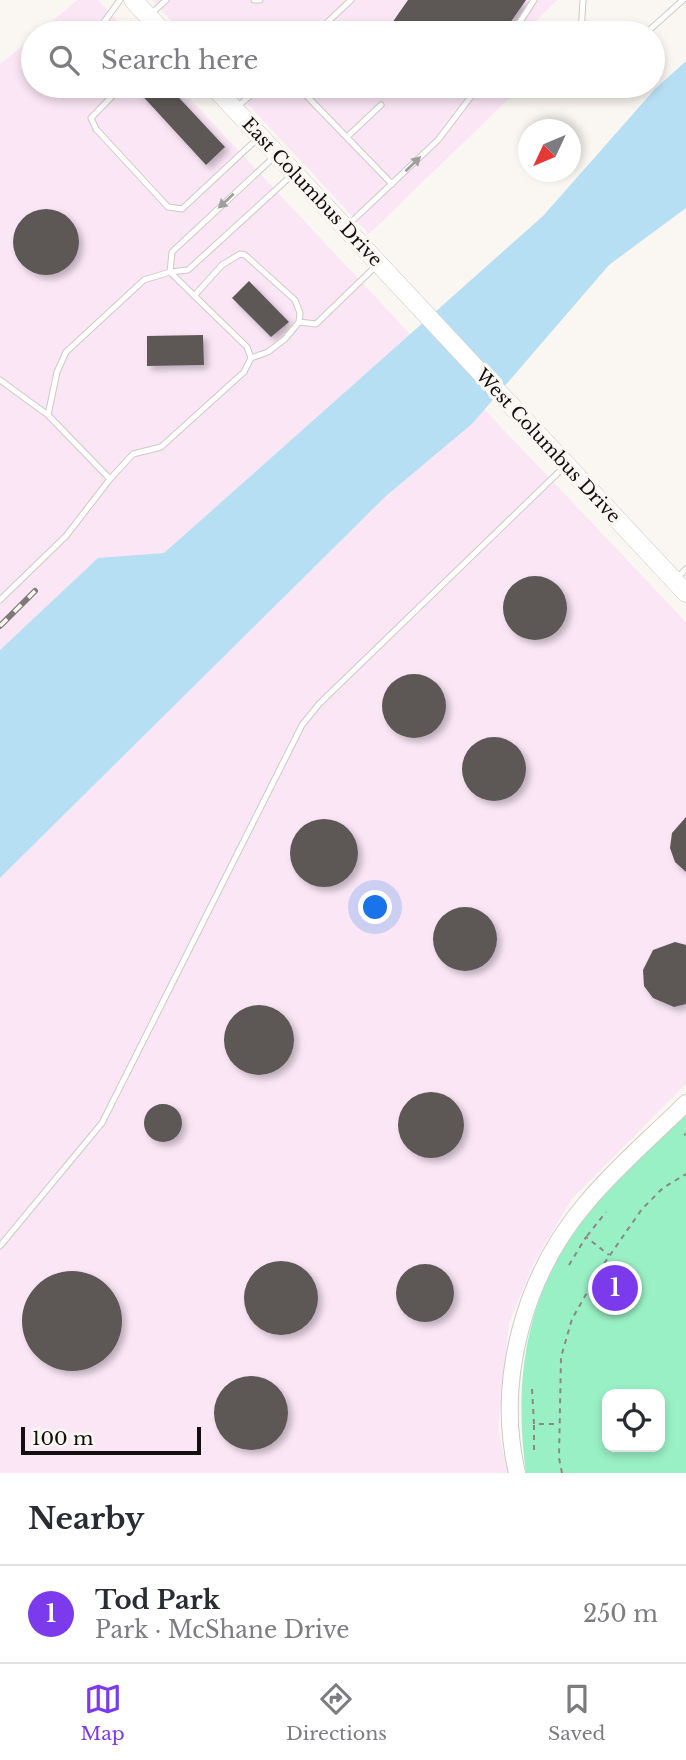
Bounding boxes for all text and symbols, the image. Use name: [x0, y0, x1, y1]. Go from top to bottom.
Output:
search box: [21, 21, 665, 98]
icon: search: [45, 41, 83, 79]
text: Search here: [101, 44, 258, 76]
street label: East Columbus Drive: [237, 113, 387, 271]
north arrow: [518, 119, 581, 182]
one-way arrow: [404, 156, 421, 172]
one-way arrow: [217, 193, 235, 209]
street label: West Columbus Drive: [470, 364, 625, 527]
your location: [358, 890, 392, 924]
pin: 1: [592, 1262, 638, 1314]
map controls: [602, 1389, 665, 1452]
button: locate: [602, 1389, 665, 1452]
scale bar: [21, 1424, 201, 1456]
text: 100 m: [32, 1427, 93, 1450]
text: Nearby: [28, 1500, 144, 1537]
text: Tod Park: [95, 1584, 220, 1616]
text: 1: [46, 1600, 56, 1628]
text: 250 m: [583, 1600, 658, 1628]
text: Park · McShane Drive: [95, 1616, 349, 1644]
tab: Map: [81, 1680, 125, 1745]
tab: Directions: [286, 1680, 387, 1745]
tab: Saved: [548, 1680, 605, 1745]

